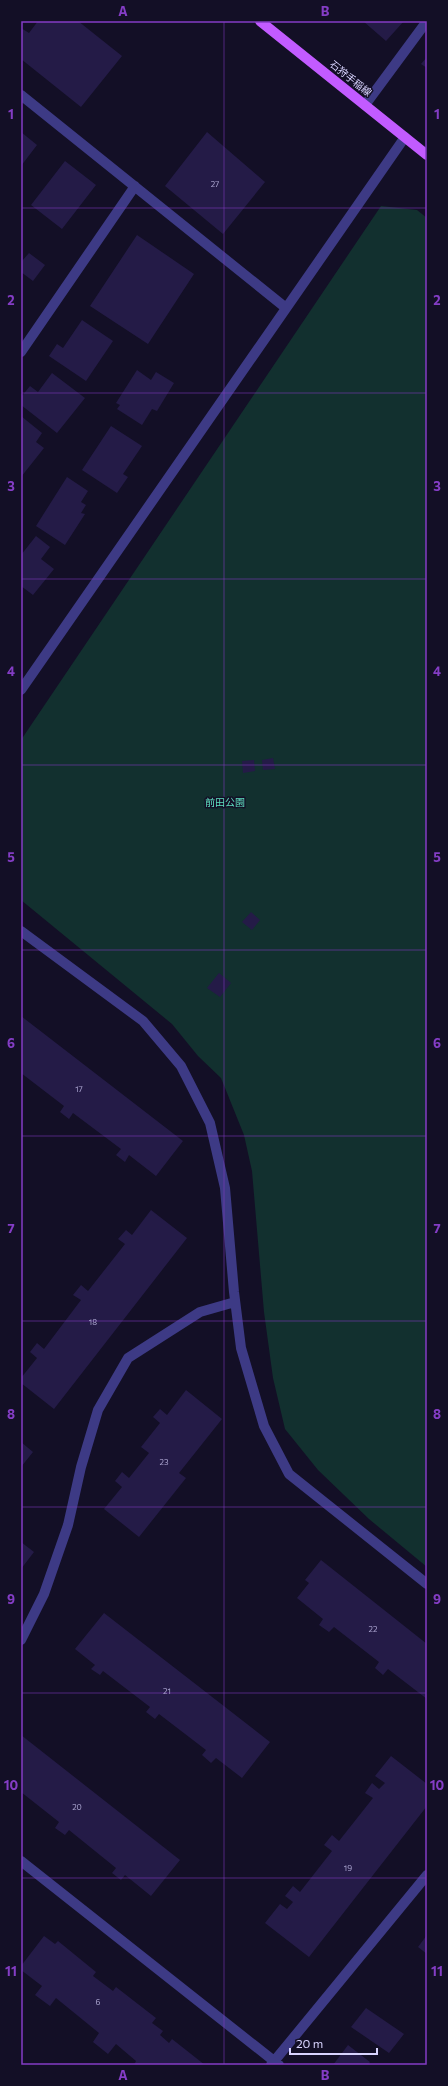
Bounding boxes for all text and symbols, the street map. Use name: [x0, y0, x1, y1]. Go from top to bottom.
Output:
text: A: [118, 3, 128, 19]
text: B: [321, 3, 330, 19]
street label: 石狩手稲線: [328, 58, 374, 98]
text: 1: [8, 106, 14, 122]
text: 1: [434, 106, 440, 122]
house number: 27: [211, 179, 219, 189]
text: 2: [7, 292, 15, 308]
text: 2: [433, 292, 441, 308]
text: 3: [7, 478, 15, 494]
text: 3: [433, 478, 441, 494]
text: 4: [7, 663, 15, 679]
text: 4: [433, 663, 441, 679]
park label: 前田公園: [205, 796, 245, 808]
text: 5: [7, 849, 15, 865]
text: 5: [433, 849, 441, 865]
text: 6: [7, 1035, 15, 1051]
text: 6: [433, 1035, 441, 1051]
house number: 17: [75, 1084, 83, 1094]
text: 7: [7, 1220, 15, 1236]
text: 7: [433, 1220, 441, 1236]
house number: 18: [89, 1317, 97, 1327]
text: 8: [7, 1406, 15, 1422]
text: 8: [433, 1406, 441, 1422]
house number: 23: [160, 1457, 169, 1467]
text: 9: [7, 1591, 15, 1607]
text: 9: [433, 1591, 441, 1607]
house number: 22: [369, 1624, 378, 1634]
house number: 21: [163, 1686, 171, 1696]
text: 10: [4, 1777, 19, 1793]
text: 10: [430, 1777, 445, 1793]
house number: 20: [72, 1802, 82, 1812]
house number: 19: [344, 1863, 352, 1873]
text: 11: [5, 1963, 17, 1979]
text: 11: [431, 1963, 443, 1979]
house number: 6: [96, 1997, 101, 2007]
scale bar: [290, 2030, 377, 2056]
text: 20 m: [296, 2036, 323, 2050]
text: A: [118, 2067, 128, 2083]
text: B: [321, 2067, 330, 2083]

